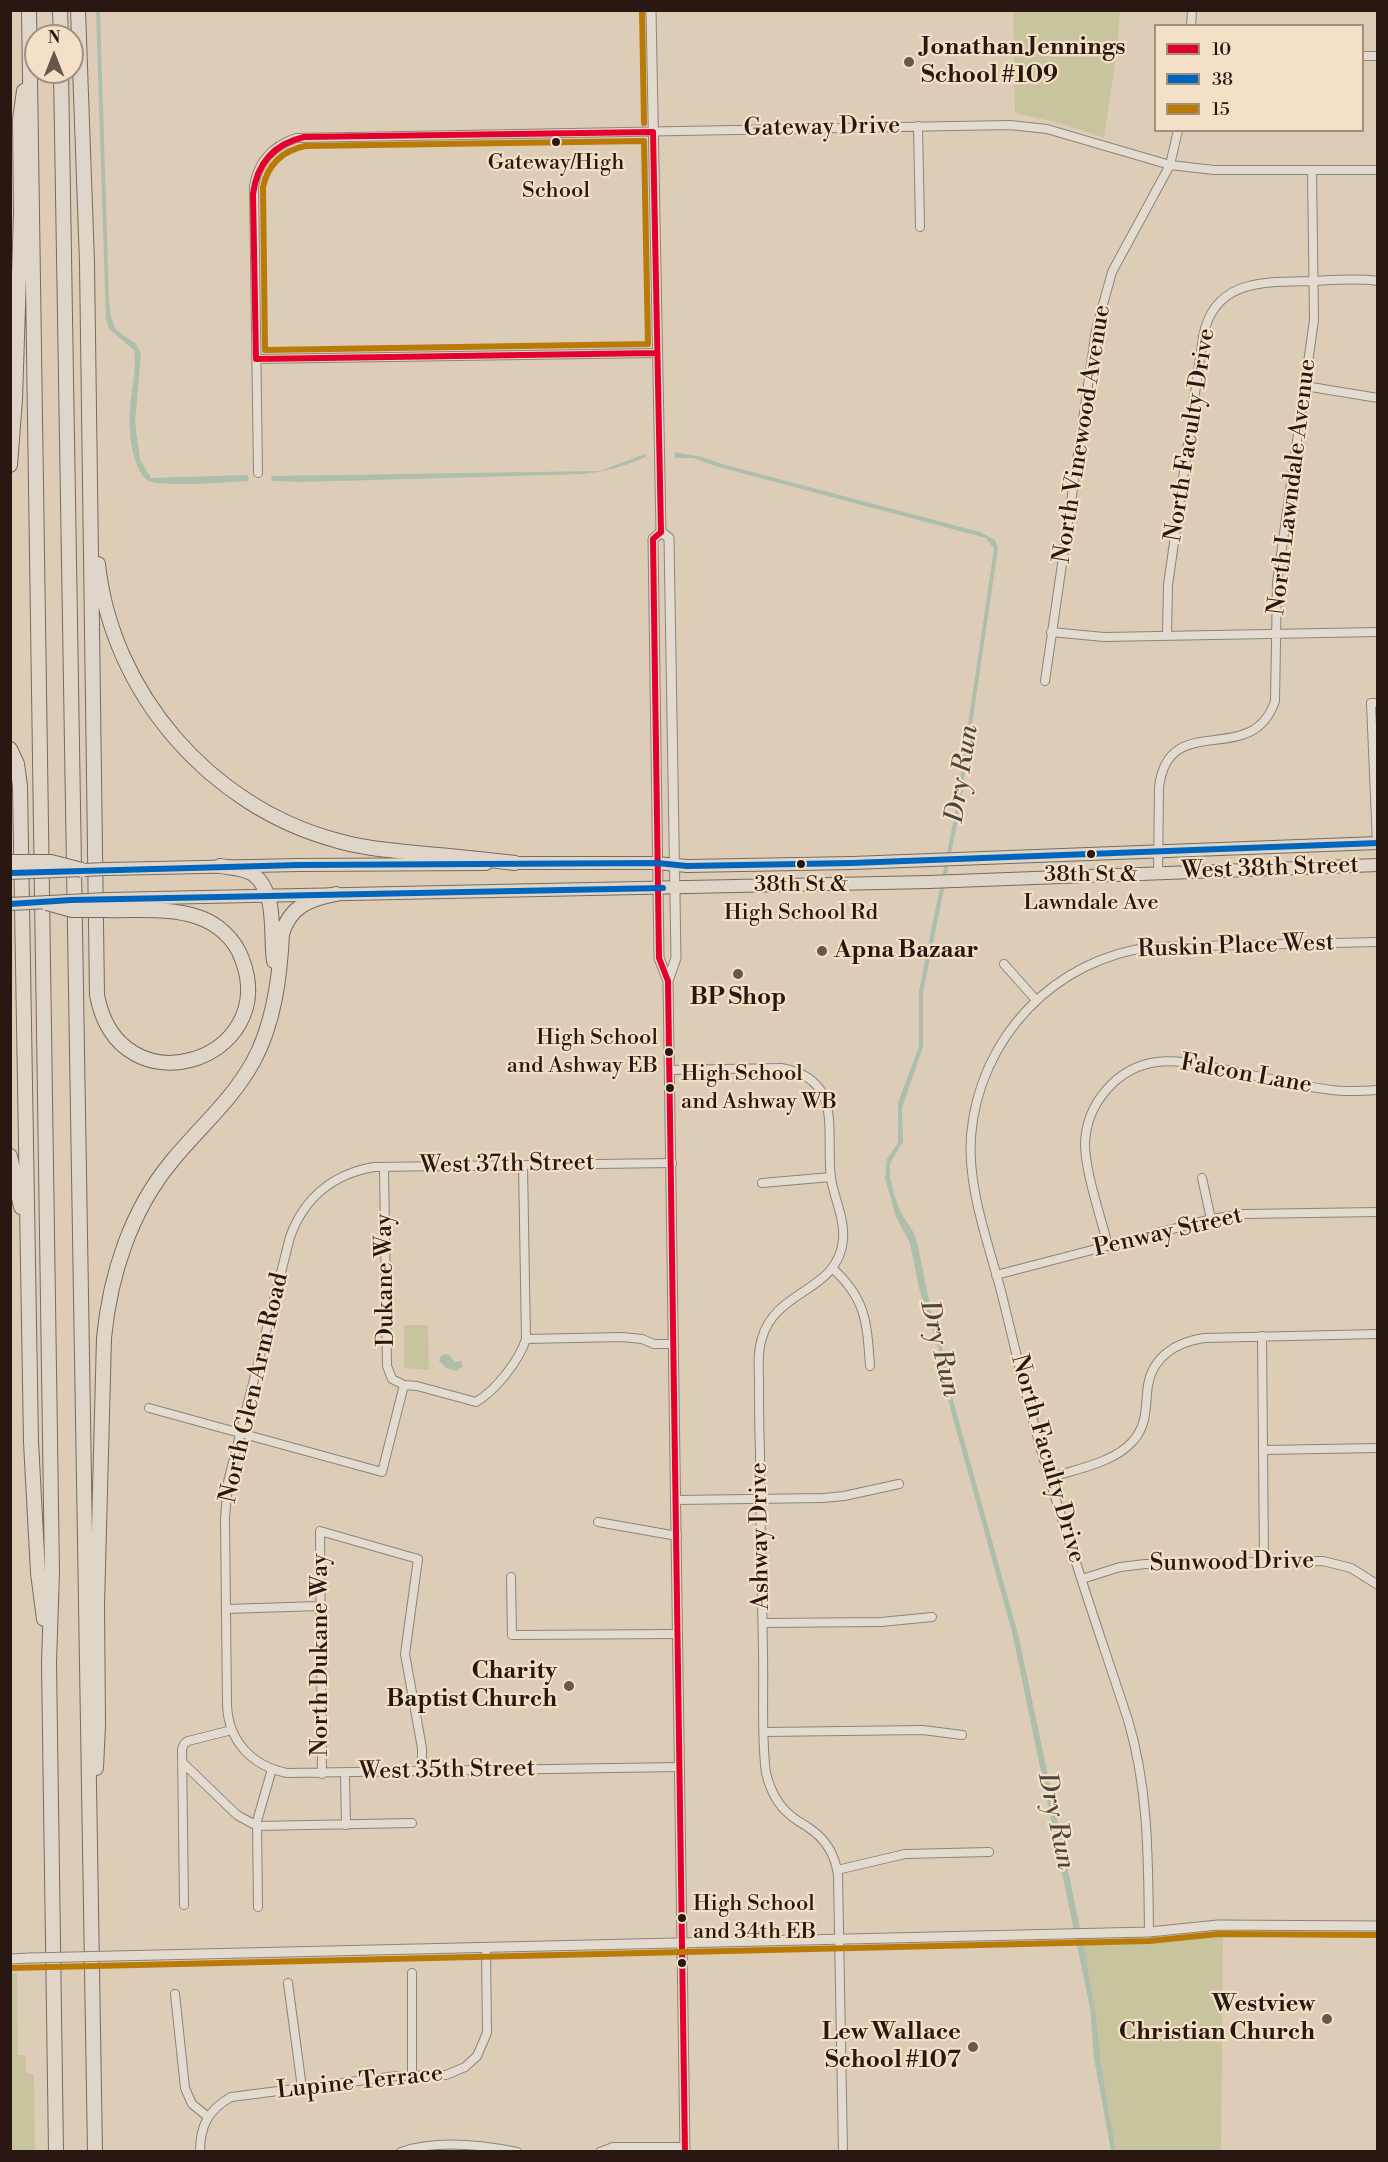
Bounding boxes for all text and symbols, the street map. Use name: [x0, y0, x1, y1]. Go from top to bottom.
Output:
north arrow: [24, 24, 84, 84]
legend: [1154, 24, 1364, 132]
text: N: [48, 28, 60, 48]
place label: Jonathan Jennings School #109: [921, 34, 1126, 90]
text: 10: [1212, 38, 1231, 61]
marker: Jonathan Jennings School #109: [902, 55, 916, 69]
text: 38: [1212, 68, 1233, 91]
text: 15: [1212, 98, 1230, 121]
street label: Gateway Drive: [743, 112, 901, 144]
marker: Gateway/High School: [550, 136, 562, 148]
place label: Gateway/High School: [488, 151, 624, 202]
street label: North Vinewood Avenue: [1048, 303, 1118, 565]
street label: North Faculty Drive: [1160, 326, 1222, 544]
street label: North Lawndale Avenue: [1263, 357, 1323, 617]
water label: Dry Run: [940, 723, 986, 825]
marker: 38th St & Lawndale Ave: [1085, 848, 1097, 860]
street label: West 38th Street: [1181, 852, 1359, 886]
marker: 38th St & High School Rd: [795, 858, 807, 870]
place label: 38th St & Lawndale Ave: [1023, 863, 1159, 914]
place label: 38th St & High School Rd: [724, 873, 878, 924]
street label: Ruskin Place West: [1137, 929, 1335, 965]
place label: Apna Bazaar: [834, 937, 979, 965]
marker: Apna Bazaar: [815, 944, 829, 958]
marker: BP Shop: [731, 967, 745, 981]
place label: BP Shop: [690, 984, 786, 1012]
place label: High School and Ashway EB: [507, 1026, 658, 1078]
marker: High School and Ashway EB: [663, 1046, 675, 1058]
street label: Falcon Lane: [1178, 1049, 1314, 1101]
place label: High School and Ashway WB: [681, 1062, 837, 1114]
marker: High School and Ashway WB: [664, 1082, 676, 1094]
street label: West 37th Street: [419, 1149, 595, 1181]
street label: Penway Street: [1091, 1202, 1245, 1264]
street label: Dukane Way: [370, 1213, 402, 1347]
street label: North Glen Arm Road: [215, 1270, 295, 1506]
water label: Dry Run: [912, 1298, 966, 1400]
street label: North Faculty Drive: [1003, 1351, 1091, 1567]
street label: Ashway Drive: [745, 1462, 777, 1610]
street label: Sunwood Drive: [1149, 1547, 1315, 1579]
street label: North Dukane Way: [307, 1553, 335, 1757]
place label: Charity Baptist Church: [386, 1658, 557, 1714]
marker: Charity Baptist Church: [562, 1679, 576, 1693]
street label: West 35th Street: [359, 1755, 535, 1787]
water label: Dry Run: [1030, 1770, 1080, 1872]
place label: High School and 34th EB: [693, 1892, 816, 1944]
marker: High School and 34th EB: [676, 1912, 688, 1924]
unlabelled marker: [676, 1957, 688, 1969]
place label: Westview Christian Church: [1119, 1991, 1315, 2047]
marker: Westview Christian Church: [1320, 2012, 1334, 2026]
place label: Lew Wallace School #107: [822, 2019, 961, 2075]
marker: Lew Wallace School #107: [966, 2040, 980, 2054]
street label: Lupine Terrace: [275, 2060, 445, 2106]

